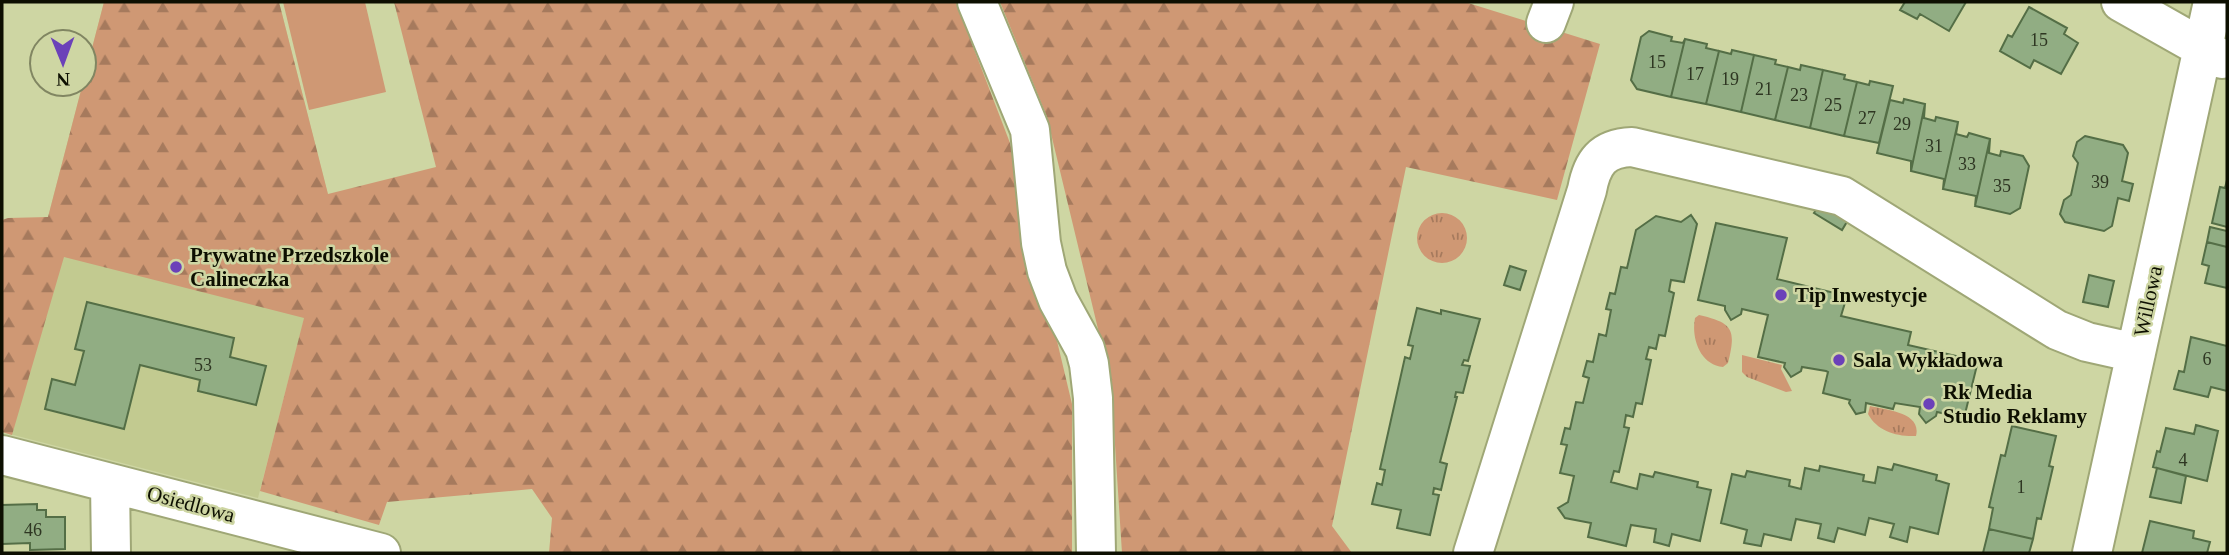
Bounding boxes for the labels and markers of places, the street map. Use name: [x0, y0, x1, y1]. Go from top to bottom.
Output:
place label: Prywatne Przedszkole Calineczka: [190, 243, 389, 291]
marker: Prywatne Przedszkole Calineczka: [168, 259, 184, 275]
place label: Tip Inwestycje: [1795, 283, 1927, 307]
marker: Tip Inwestycje: [1773, 287, 1789, 303]
place label: Sala Wykładowa: [1853, 348, 2003, 372]
marker: Sala Wykładowa: [1831, 352, 1847, 368]
place label: Rk Media Studio Reklamy: [1943, 380, 2088, 428]
marker: Rk Media Studio Reklamy: [1921, 396, 1937, 412]

